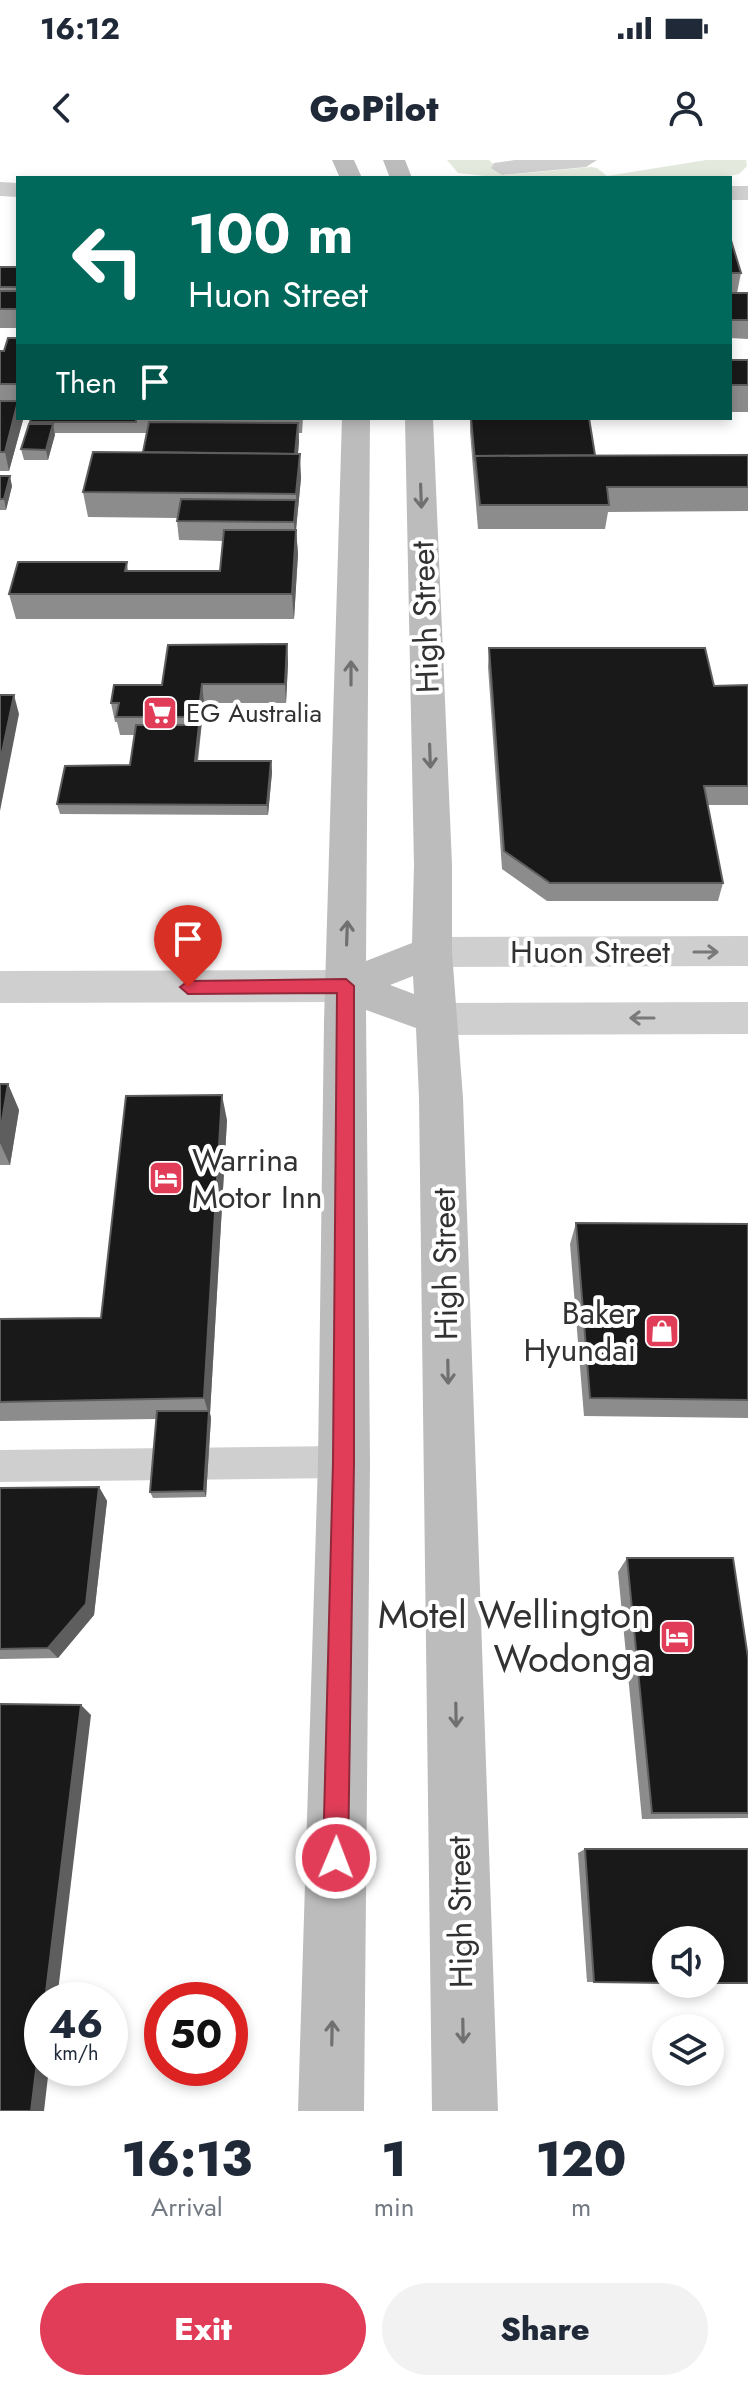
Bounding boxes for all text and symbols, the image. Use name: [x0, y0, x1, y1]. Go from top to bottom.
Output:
text: 16:12: [40, 7, 120, 50]
text: GoPilot: [310, 82, 438, 134]
icon: back: [40, 86, 84, 130]
icon: person: [664, 86, 708, 130]
text: 100 m: [188, 193, 353, 274]
icon: left: [56, 208, 160, 312]
text: Huon Street: [188, 268, 368, 320]
icon: arrive: [133, 360, 177, 404]
text: Then: [56, 361, 117, 404]
one-way arrow: [414, 482, 429, 509]
street label: High Street: [399, 540, 451, 694]
one-way arrow: [343, 660, 359, 687]
supermarket icon: EG Australia: [141, 694, 179, 732]
place label: EG Australia: [186, 694, 322, 732]
one-way arrow: [422, 742, 437, 769]
pin: [154, 905, 222, 987]
icon: arrive: [166, 917, 210, 961]
one-way arrow: [340, 920, 355, 947]
street label: Huon Street: [510, 929, 670, 975]
one-way arrow: [692, 944, 719, 959]
one-way arrow: [629, 1010, 656, 1026]
place label: Warrina Motor Inn: [192, 1137, 323, 1220]
hotel icon: Warrina Motor Inn: [147, 1159, 185, 1197]
street label: High Street: [421, 1187, 469, 1340]
place label: Baker Hyundai: [523, 1290, 636, 1373]
shop icon: Baker Hyundai: [643, 1312, 681, 1350]
one-way arrow: [440, 1358, 455, 1385]
place label: Motel Wellington Wodonga: [378, 1587, 651, 1686]
hotel icon: Motel Wellington Wodonga: [658, 1618, 696, 1656]
one-way arrow: [448, 1701, 463, 1728]
position arrow: [294, 1816, 378, 1900]
street label: High Street: [436, 1835, 484, 1988]
map controls: [652, 1926, 724, 2086]
button: sound: [652, 1926, 724, 1998]
speed limit sign: 50: [144, 1982, 248, 2086]
text: 46: [49, 1995, 103, 2053]
button: layers: [652, 2014, 724, 2086]
one-way arrow: [455, 2017, 471, 2044]
one-way arrow: [325, 2020, 340, 2047]
text: km/h: [53, 2039, 99, 2068]
text: 16:13: [121, 2125, 252, 2194]
text: 1: [381, 2125, 407, 2194]
text: 120: [536, 2125, 627, 2194]
text: Arrival: [151, 2188, 223, 2226]
text: min: [374, 2188, 414, 2226]
text: m: [571, 2188, 591, 2226]
button: Exit: [40, 2283, 366, 2375]
button: Share: [382, 2283, 708, 2375]

